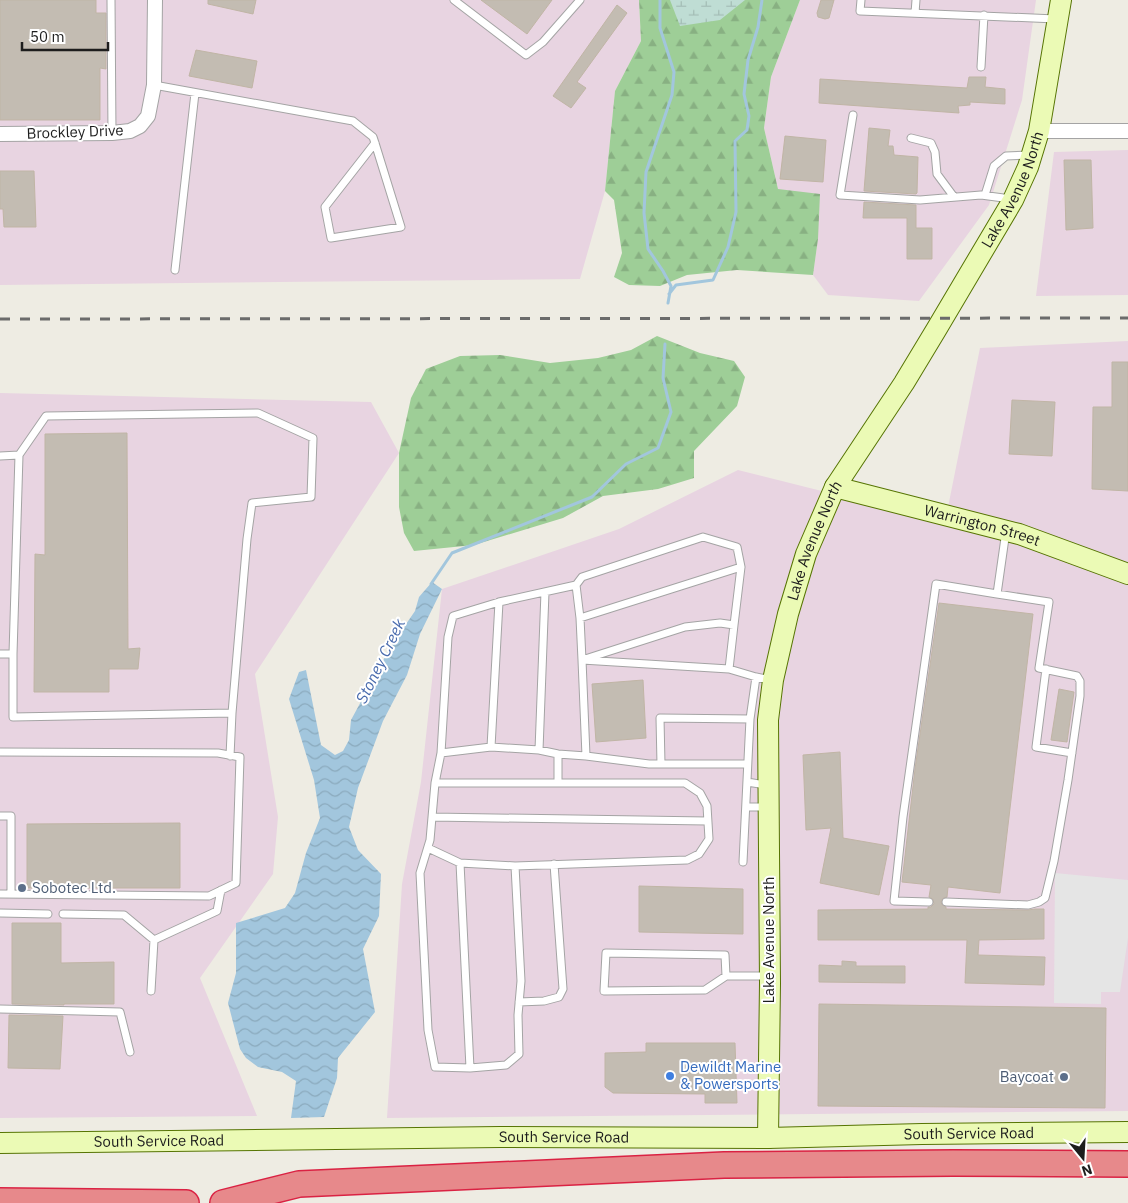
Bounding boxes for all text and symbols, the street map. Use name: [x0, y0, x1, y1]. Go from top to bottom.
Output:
scale bar: [22, 20, 109, 52]
text: 50 m: [30, 27, 65, 46]
street label: Brockley Drive: [26, 120, 124, 143]
street label: Lake Avenue North: [977, 129, 1047, 251]
street label: Lake Avenue North: [783, 477, 846, 603]
street label: Warrington Street: [922, 500, 1043, 550]
water label: Stoney Creek: [351, 615, 409, 707]
street label: Lake Avenue North: [759, 877, 778, 1003]
place label: Sobotec Ltd.: [32, 878, 116, 897]
marker: Sobotec Ltd.: [16, 882, 28, 894]
place label: Dewildt Marine & Powersports: [680, 1057, 781, 1093]
place label: Baycoat: [1000, 1067, 1054, 1086]
marker: Dewildt Marine & Powersports: [664, 1070, 676, 1082]
marker: Baycoat: [1058, 1071, 1070, 1083]
street label: South Service Road: [903, 1123, 1034, 1143]
street label: South Service Road: [499, 1127, 629, 1146]
street label: South Service Road: [94, 1130, 224, 1151]
north arrow: [1058, 1133, 1108, 1183]
text: N: [1079, 1160, 1095, 1180]

